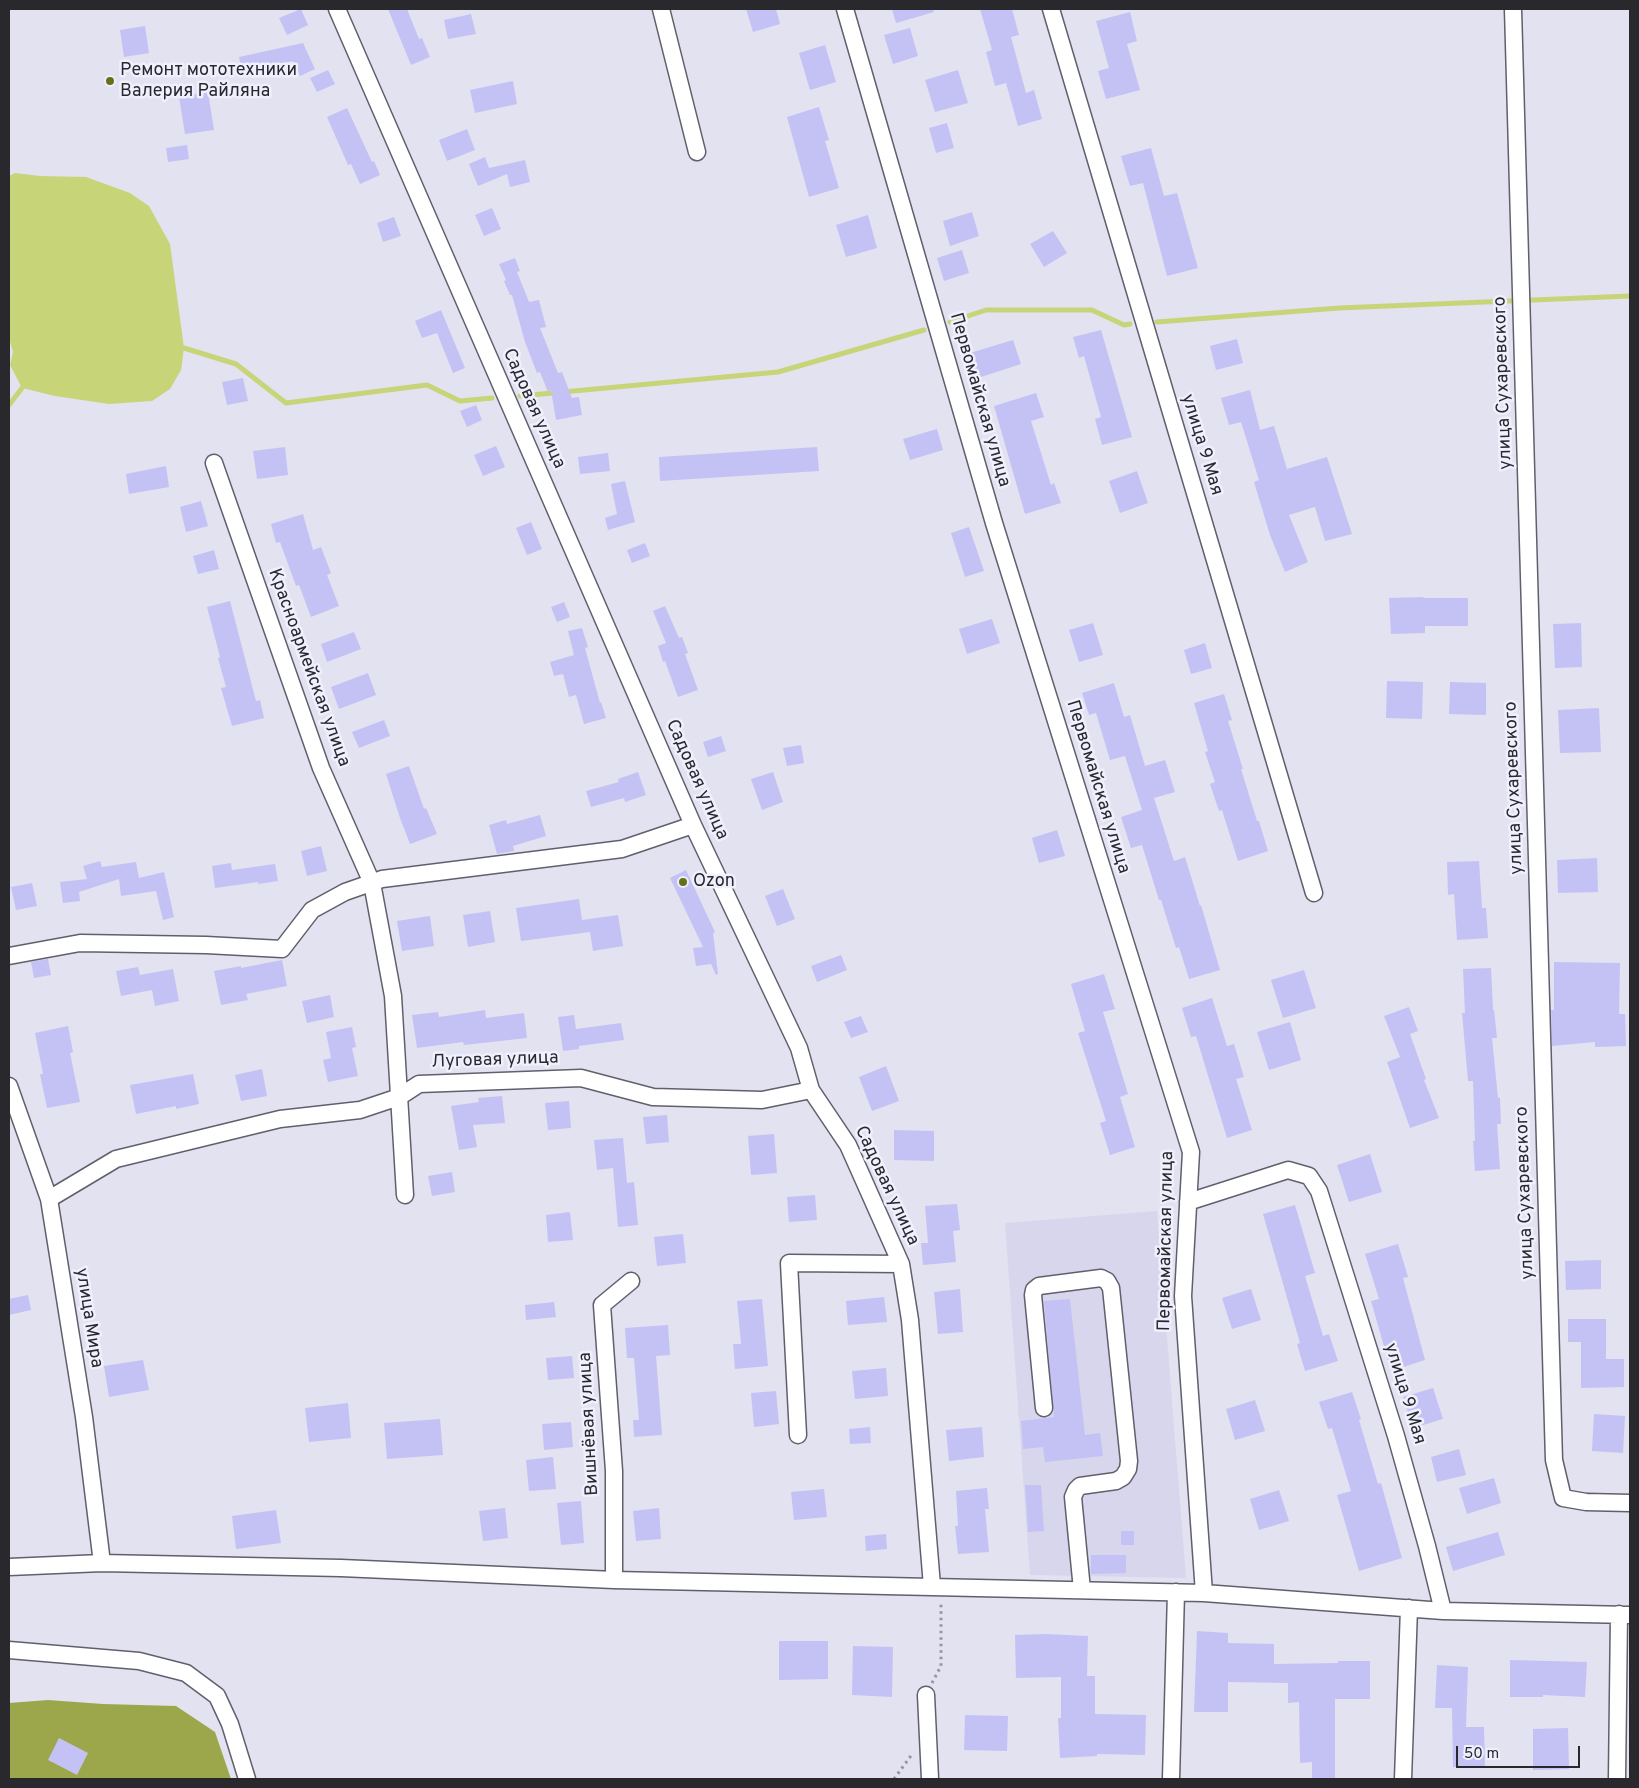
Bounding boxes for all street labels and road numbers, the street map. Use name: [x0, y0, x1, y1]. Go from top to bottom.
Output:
street label: улица Сухаревского: [1490, 296, 1518, 470]
street label: Первомайская улица: [944, 310, 1014, 490]
street label: Садовая улица: [497, 346, 569, 472]
street label: улица 9 Мая: [1175, 392, 1227, 498]
street label: Красноармейская улица: [262, 566, 354, 770]
street label: Первомайская улица: [1060, 698, 1134, 876]
street label: улица Сухаревского: [1501, 701, 1529, 875]
street label: Садовая улица: [660, 717, 732, 843]
street label: Луговая улица: [431, 1048, 559, 1074]
street label: улица Сухаревского: [1512, 1106, 1540, 1280]
street label: Садовая улица: [849, 1123, 923, 1249]
street label: Первомайская улица: [1155, 1151, 1179, 1331]
street label: улица Мира: [69, 1266, 107, 1370]
street label: улица 9 Мая: [1378, 1341, 1430, 1447]
street label: Вишнёвая улица: [575, 1352, 605, 1496]

